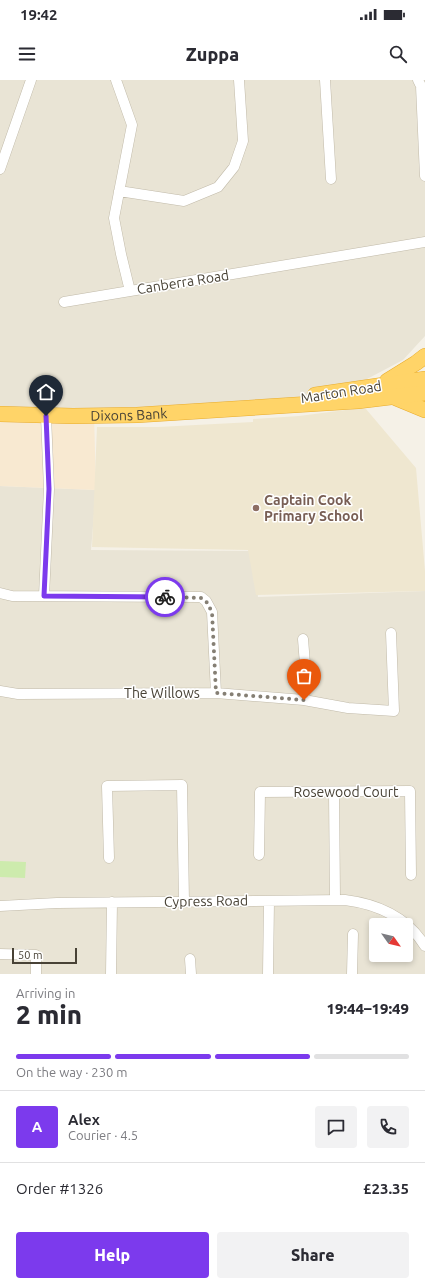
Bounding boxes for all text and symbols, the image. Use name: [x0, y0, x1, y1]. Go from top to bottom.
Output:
text: 19:42: [20, 6, 58, 23]
icon: menu: [16, 43, 38, 65]
icon: search: [387, 43, 409, 65]
text: Zuppa: [186, 44, 239, 64]
street label: Canberra Road: [136, 267, 230, 297]
pin: [29, 375, 63, 416]
street label: Marton Road: [299, 378, 383, 406]
icon: home: [35, 381, 57, 403]
street label: Dixons Bank: [90, 405, 168, 424]
place label: Captain Cook Primary School: [264, 492, 363, 524]
marker: Captain Cook Primary School: [251, 503, 261, 513]
courier: [145, 577, 185, 617]
icon: bike: [154, 586, 176, 608]
pin: [287, 659, 321, 700]
icon: bag: [293, 665, 315, 687]
street label: The Willows: [124, 685, 200, 701]
street label: Rosewood Court: [294, 784, 399, 800]
street label: Cypress Road: [164, 892, 248, 910]
north arrow: [369, 918, 413, 962]
map controls: [369, 918, 413, 962]
scale bar: [12, 946, 77, 965]
text: 50 m: [18, 949, 42, 961]
text: Arriving in: [16, 986, 75, 1000]
text: 2 min: [16, 1000, 82, 1029]
text: 19:44–19:49: [326, 1000, 409, 1017]
text: On the way · 230 m: [16, 1065, 128, 1079]
button: chat: [315, 1106, 357, 1148]
button: phone: [367, 1106, 409, 1148]
text: Alex: [68, 1111, 100, 1128]
text: A: [32, 1118, 42, 1135]
text: Courier · 4.5: [68, 1128, 138, 1142]
text: Order #1326: [16, 1180, 103, 1197]
text: £23.35: [363, 1180, 409, 1197]
button: Help: [16, 1232, 209, 1278]
button: Share: [217, 1232, 409, 1278]

